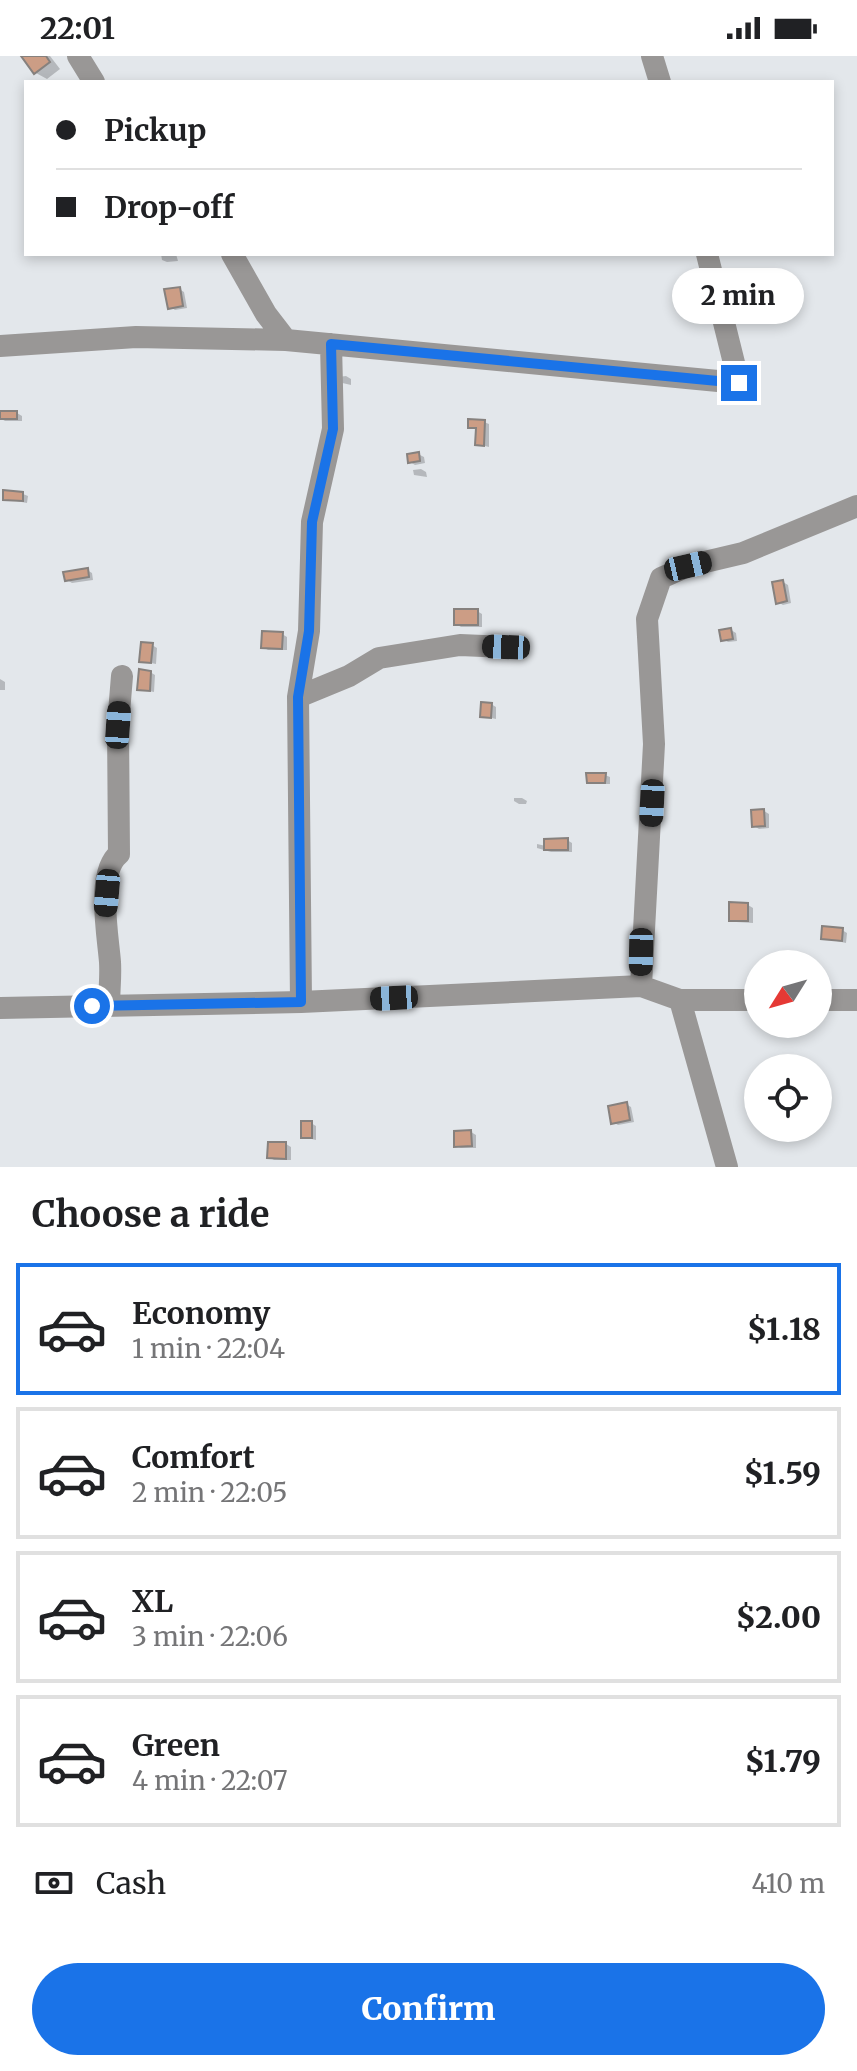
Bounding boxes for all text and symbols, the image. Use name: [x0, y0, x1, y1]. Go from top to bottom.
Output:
text: 22:01: [40, 9, 115, 47]
text: Pickup: [104, 111, 206, 149]
text: Drop-off: [104, 188, 234, 226]
callout: 2 min: [673, 267, 805, 323]
text: 2 min: [701, 279, 775, 312]
route end: [721, 365, 757, 401]
car: [662, 549, 714, 583]
car: [482, 634, 530, 660]
car: [104, 700, 132, 750]
car: [639, 778, 665, 828]
car: [93, 868, 121, 918]
car: [629, 928, 653, 976]
north arrow: [744, 950, 832, 1038]
map controls: [744, 950, 832, 1142]
car: [369, 985, 419, 1011]
route start: [74, 988, 110, 1024]
button: locate: [744, 1054, 832, 1142]
text: Choose a ride: [32, 1192, 269, 1237]
icon: car: [36, 1293, 108, 1365]
text: Economy: [132, 1294, 270, 1332]
text: $1.18: [747, 1310, 821, 1348]
text: 1 min · 22:04: [132, 1332, 285, 1365]
icon: car: [36, 1437, 108, 1509]
text: Comfort: [132, 1438, 255, 1476]
text: $1.59: [744, 1454, 821, 1492]
text: 2 min · 22:05: [132, 1476, 288, 1509]
icon: car: [36, 1581, 108, 1653]
text: XL: [132, 1582, 173, 1620]
text: $2.00: [736, 1598, 821, 1636]
text: 3 min · 22:06: [132, 1620, 288, 1653]
icon: car: [36, 1725, 108, 1797]
text: Green: [132, 1726, 220, 1764]
text: $1.79: [745, 1742, 821, 1780]
text: 4 min · 22:07: [132, 1764, 288, 1797]
icon: cash: [32, 1861, 76, 1905]
text: Cash: [96, 1864, 166, 1902]
text: 410 m: [751, 1867, 825, 1900]
button: Confirm: [32, 1963, 825, 2055]

